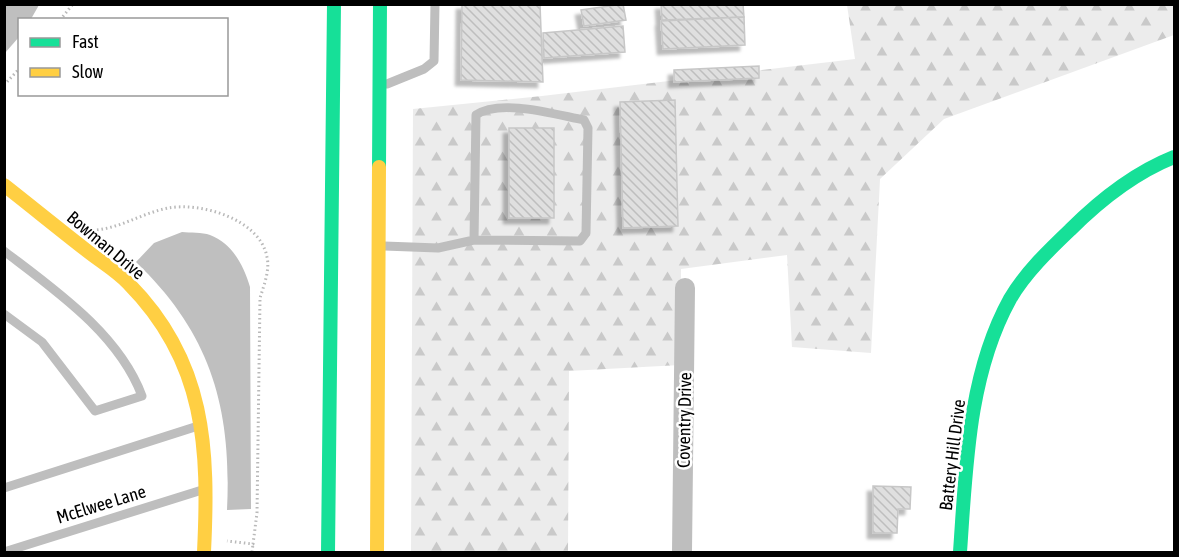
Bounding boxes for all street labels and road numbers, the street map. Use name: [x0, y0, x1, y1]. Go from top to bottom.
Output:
street label: Bowman Drive: [63, 206, 149, 284]
street label: Coventry Drive: [673, 372, 695, 468]
street label: Battery Hill Drive: [935, 398, 969, 512]
street label: McElwee Lane: [54, 480, 148, 528]

